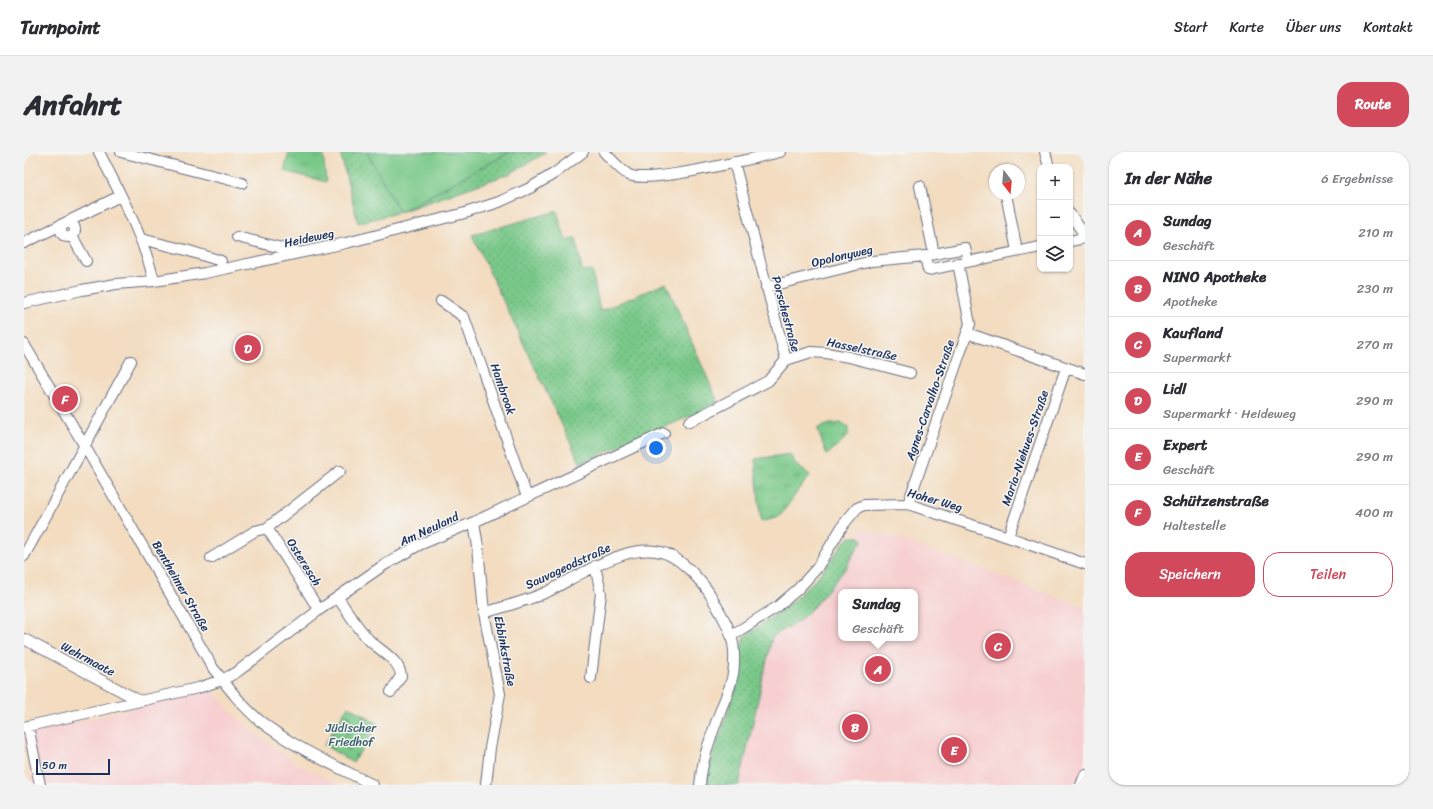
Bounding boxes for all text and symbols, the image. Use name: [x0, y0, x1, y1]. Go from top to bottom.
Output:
text: Turnpoint: [20, 11, 101, 44]
text: Start: [1174, 15, 1207, 40]
text: Karte: [1229, 15, 1264, 40]
text: Über uns: [1286, 15, 1341, 40]
text: Kontakt: [1363, 15, 1413, 40]
text: Anfahrt: [24, 80, 122, 129]
button: Route: [1337, 82, 1409, 127]
text: In der Nähe: [1125, 163, 1212, 193]
north arrow: [989, 164, 1025, 200]
map controls: [1037, 164, 1073, 272]
button: +: [1037, 164, 1073, 200]
text: 6 Ergebnisse: [1321, 167, 1393, 190]
button: −: [1037, 200, 1073, 236]
text: Sundag: [1163, 208, 1212, 234]
text: A: [1134, 221, 1142, 244]
text: 210 m: [1358, 221, 1393, 244]
street label: Heideweg: [282, 222, 336, 254]
text: Geschäft: [1163, 234, 1215, 257]
button: layers: [1037, 236, 1073, 272]
street label: Opolonyweg: [809, 238, 875, 274]
text: NINO Apotheke: [1163, 264, 1266, 290]
street label: Porschestraße: [765, 273, 807, 355]
text: B: [1134, 277, 1142, 300]
text: 230 m: [1357, 277, 1393, 300]
text: Apotheke: [1163, 290, 1217, 313]
text: Kaufland: [1163, 320, 1222, 346]
street label: Hasselstraße: [825, 331, 899, 367]
pin: D: [235, 333, 261, 363]
text: C: [1134, 333, 1142, 356]
text: 270 m: [1356, 333, 1393, 356]
street label: Agnes-Carvalho-Straße: [899, 337, 961, 464]
text: Supermarkt: [1163, 346, 1231, 369]
street label: Hambrook: [484, 360, 522, 418]
text: Lidl: [1163, 376, 1186, 402]
pin: F: [52, 384, 78, 414]
street label: Maria-Niehues-Straße: [995, 387, 1055, 509]
text: D: [1134, 389, 1142, 412]
text: 290 m: [1356, 389, 1393, 412]
text: Supermarkt · Heideweg: [1163, 402, 1296, 425]
text: Expert: [1163, 432, 1207, 458]
your location: [646, 438, 666, 458]
text: E: [1134, 445, 1142, 468]
text: 290 m: [1356, 445, 1393, 468]
text: Geschäft: [1163, 458, 1215, 481]
street label: Hoher Weg: [905, 482, 965, 518]
text: Schützenstraße: [1163, 488, 1269, 514]
text: F: [1134, 501, 1142, 524]
text: 400 m: [1355, 501, 1393, 524]
street label: Am Neuland: [395, 505, 464, 553]
text: Haltestelle: [1163, 514, 1226, 537]
street label: Osteresch: [280, 533, 328, 591]
street label: Bentheimer Straße: [146, 536, 216, 636]
street label: Sauvageodstraße: [521, 537, 615, 595]
button: Speichern: [1125, 552, 1255, 597]
button: Teilen: [1263, 552, 1393, 597]
popup: [838, 589, 918, 641]
text: Sundag: [852, 591, 901, 617]
street label: Ebbinkstraße: [487, 614, 523, 688]
text: Geschäft: [852, 617, 904, 640]
pin: C: [985, 631, 1011, 661]
street label: Wehrmaate: [57, 635, 119, 683]
pin: A: [865, 654, 891, 684]
pin: B: [842, 712, 868, 742]
park label: Jüdischer Friedhof: [325, 717, 377, 753]
pin: E: [941, 735, 967, 765]
text: 50 m: [42, 756, 67, 775]
scale bar: [36, 757, 110, 776]

